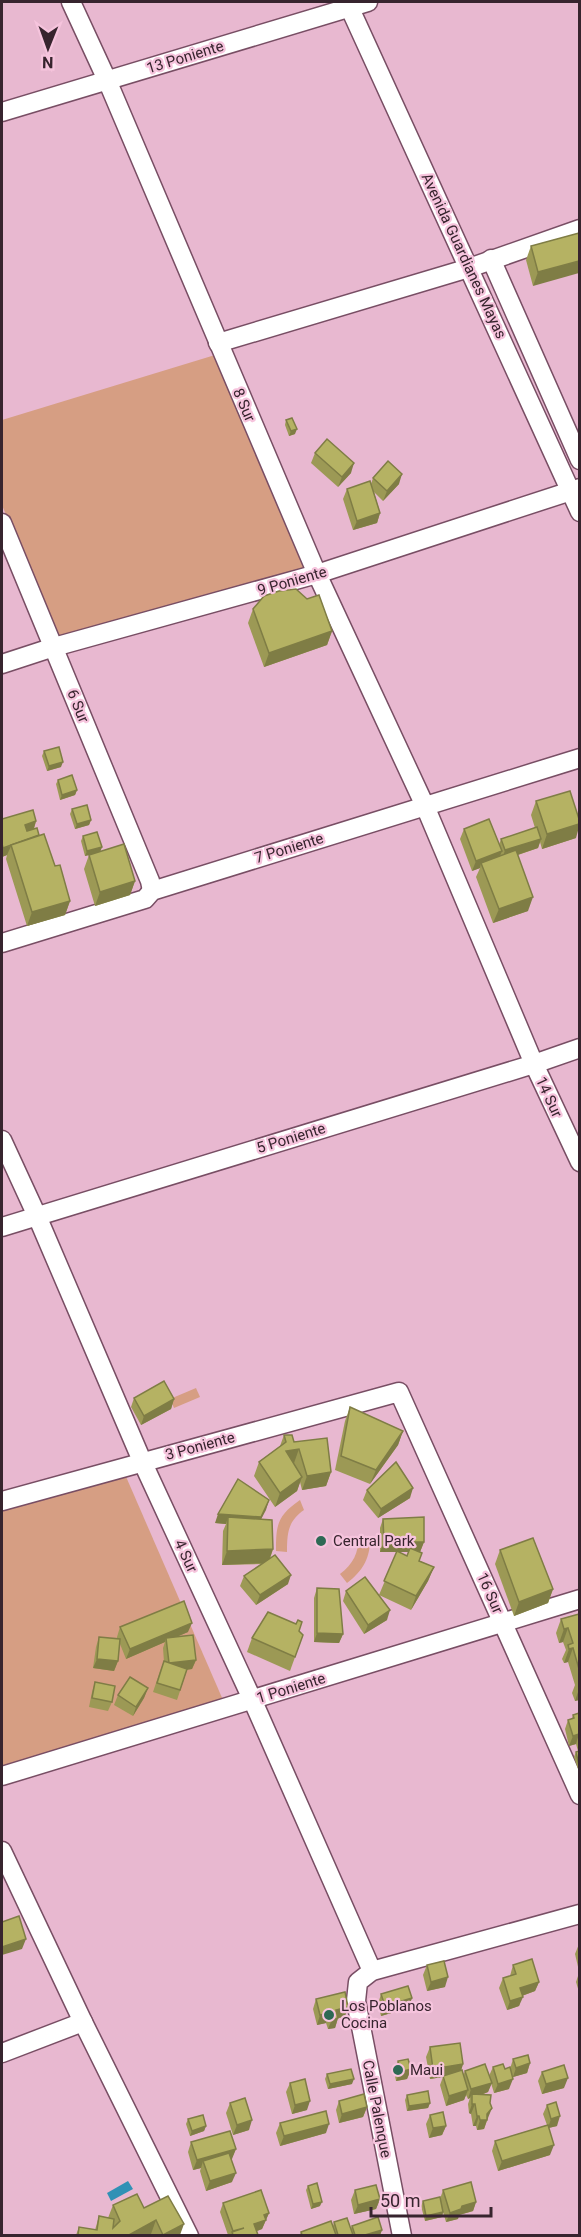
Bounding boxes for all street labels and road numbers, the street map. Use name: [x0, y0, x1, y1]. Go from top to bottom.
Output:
street label: 13 Poniente: [144, 37, 226, 77]
street label: Avenida Guardianes Mayas: [418, 170, 510, 342]
street label: 8 Sur: [229, 386, 259, 424]
street label: 9 Poniente: [255, 563, 329, 599]
street label: 6 Sur: [63, 687, 93, 725]
street label: 7 Poniente: [252, 829, 326, 867]
street label: 14 Sur: [532, 1074, 566, 1120]
street label: 5 Poniente: [254, 1119, 328, 1157]
street label: 3 Poniente: [163, 1428, 237, 1464]
street label: 4 Sur: [171, 1537, 201, 1575]
street label: 16 Sur: [473, 1570, 507, 1616]
street label: 1 Poniente: [254, 1669, 328, 1707]
street label: Calle Palenque: [359, 2059, 395, 2159]

